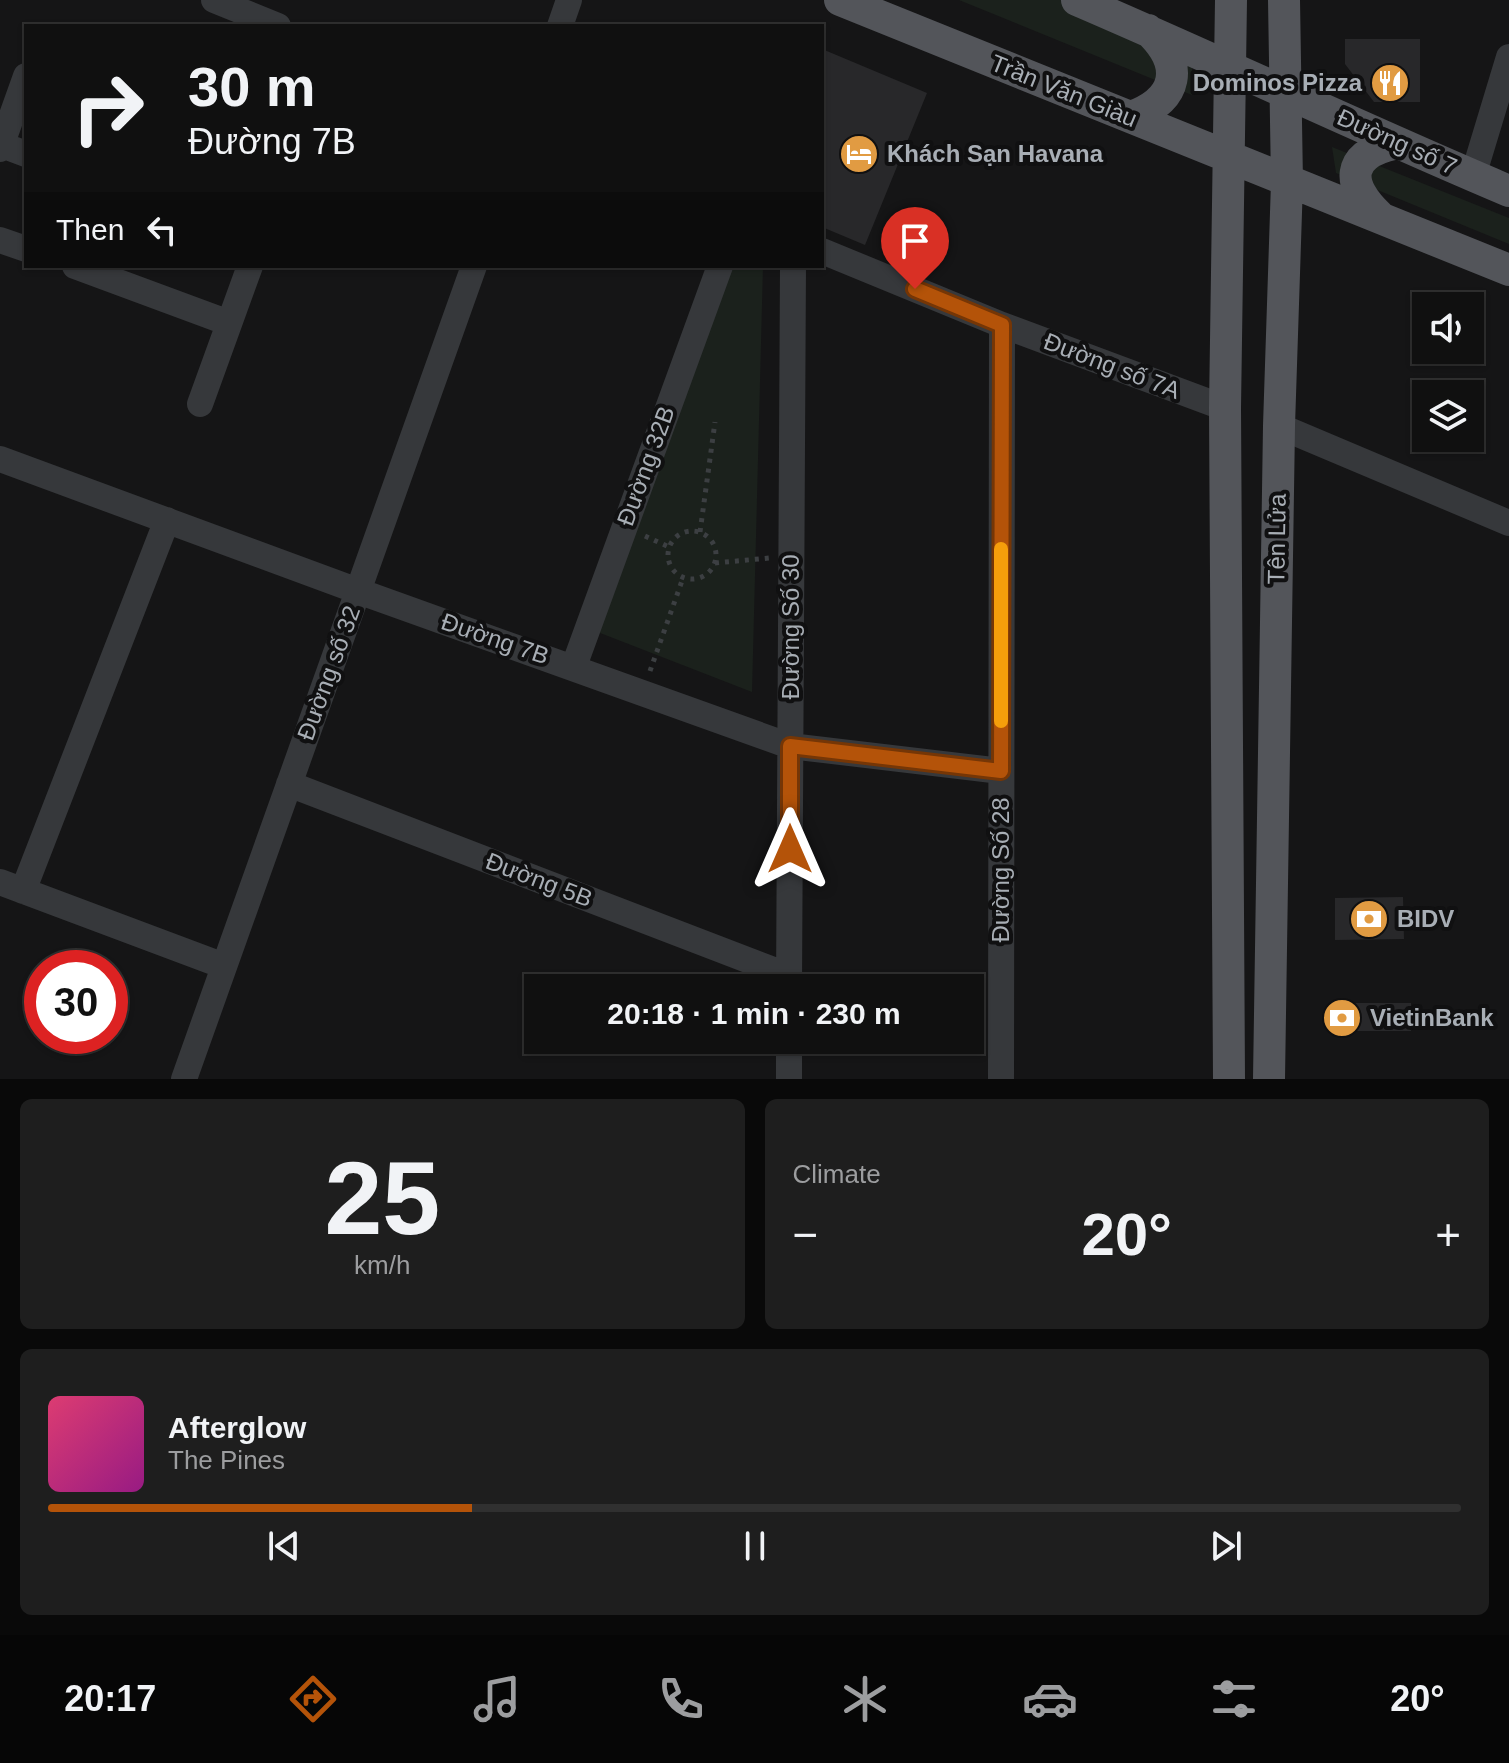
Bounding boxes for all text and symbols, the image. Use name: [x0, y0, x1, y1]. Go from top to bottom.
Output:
street label: Trần Văn Giàu: [987, 49, 1141, 132]
text: 30 m: [188, 55, 316, 118]
icon: right: [56, 56, 160, 160]
restaurant icon: Dominos Pizza: [1369, 62, 1411, 104]
place label: Dominos Pizza: [1193, 69, 1363, 96]
street label: Đường số 7: [1333, 103, 1461, 180]
text: Đường 7B: [188, 121, 356, 162]
hotel icon: Khách Sạn Havana: [838, 133, 880, 175]
place label: Khách Sạn Havana: [887, 140, 1104, 167]
pin: [881, 207, 949, 289]
icon: left: [140, 208, 184, 252]
text: Then: [56, 213, 124, 246]
icon: arrive: [893, 219, 937, 263]
map controls: [1412, 292, 1484, 452]
button: sound: [1412, 292, 1484, 364]
street label: Đường số 7A: [1040, 327, 1184, 404]
button: layers: [1412, 380, 1484, 452]
street label: Đường 32B: [611, 402, 680, 529]
street label: Tên Lửa: [1262, 493, 1291, 585]
street label: Đường Số 30: [777, 554, 804, 700]
street label: Đường số 32: [292, 602, 365, 744]
street label: Đường 7B: [438, 608, 552, 670]
street label: Đường Số 28: [987, 797, 1014, 943]
position arrow: [748, 807, 832, 891]
street label: Đường 5B: [482, 847, 596, 912]
bank icon: BIDV: [1348, 898, 1390, 940]
place label: BIDV: [1397, 905, 1454, 932]
speed limit sign: 30: [24, 950, 128, 1054]
text: 20:18 · 1 min · 230 m: [607, 997, 901, 1030]
bank icon: VietinBank: [1321, 997, 1363, 1039]
place label: VietinBank: [1370, 1004, 1494, 1031]
text: 25: [324, 1140, 440, 1256]
text: Climate: [793, 1159, 881, 1189]
text: 20°: [1081, 1201, 1172, 1268]
text: −: [793, 1210, 818, 1259]
text: +: [1435, 1210, 1461, 1259]
text: km/h: [354, 1250, 410, 1280]
text: Afterglow: [168, 1411, 306, 1444]
text: The Pines: [168, 1445, 285, 1475]
icon: previous: [262, 1524, 306, 1568]
icon: pause: [733, 1524, 777, 1568]
icon: next: [1204, 1524, 1248, 1568]
icon: directions: [285, 1671, 341, 1727]
icon: music: [469, 1671, 525, 1727]
icon: phone: [653, 1671, 709, 1727]
icon: climate: [837, 1671, 893, 1727]
icon: car: [1022, 1671, 1078, 1727]
icon: filters: [1206, 1671, 1262, 1727]
text: 20:17: [64, 1678, 156, 1719]
text: 20°: [1390, 1678, 1445, 1719]

